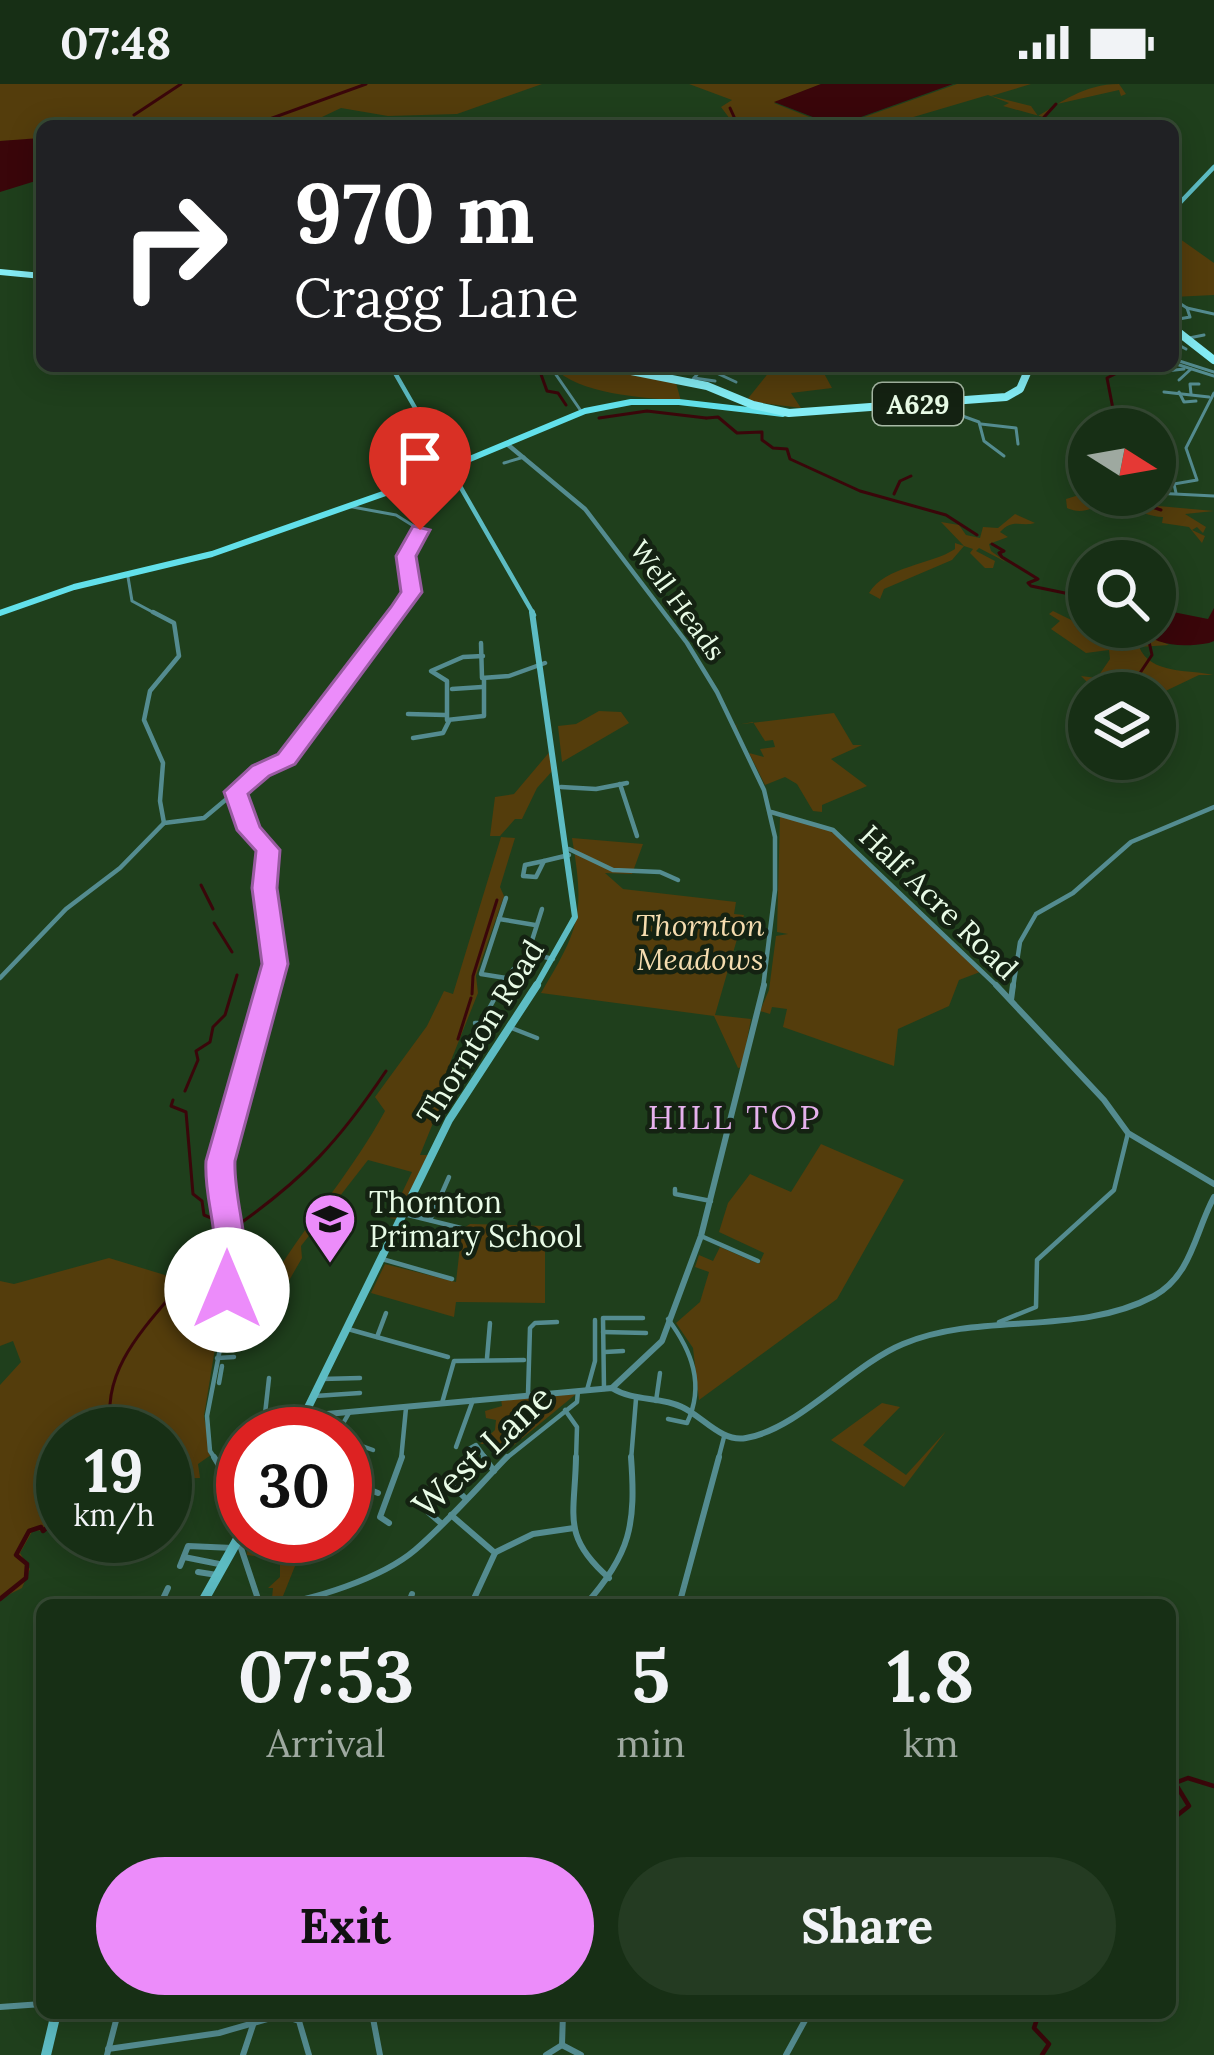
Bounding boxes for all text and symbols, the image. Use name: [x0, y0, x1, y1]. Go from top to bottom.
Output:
text: 07:48: [60, 14, 171, 71]
text: 970 m: [294, 158, 535, 266]
icon: right: [96, 168, 252, 324]
text: Cragg Lane: [294, 263, 579, 332]
road number: A629: [873, 383, 963, 425]
pin: [369, 407, 471, 530]
north arrow: [1068, 408, 1176, 516]
map controls: [1068, 408, 1176, 780]
icon: arrive: [387, 425, 453, 491]
street label: Well Heads: [623, 533, 733, 667]
button: search: [1068, 540, 1176, 648]
button: layers: [1068, 672, 1176, 780]
street label: Half Acre Road: [852, 817, 1026, 987]
park label: Thornton Meadows: [636, 906, 765, 978]
street label: Thornton Road: [408, 933, 552, 1131]
district label: HILL TOP: [648, 1096, 822, 1138]
place label: Thornton Primary School: [369, 1183, 582, 1256]
school or university icon: Thornton Primary School: [302, 1191, 358, 1265]
position arrow: [164, 1227, 290, 1353]
street label: West Lane: [402, 1374, 562, 1528]
speed limit sign: 30: [216, 1407, 372, 1563]
text: 19: [85, 1432, 143, 1508]
text: km/h: [73, 1496, 155, 1534]
text: 07:53: [238, 1630, 414, 1722]
text: 5: [631, 1630, 670, 1722]
text: 1.8: [887, 1630, 974, 1722]
text: Arrival: [266, 1718, 386, 1768]
text: min: [616, 1718, 686, 1768]
text: km: [903, 1718, 959, 1768]
button: Exit: [96, 1857, 594, 1995]
button: Share: [618, 1857, 1116, 1995]

